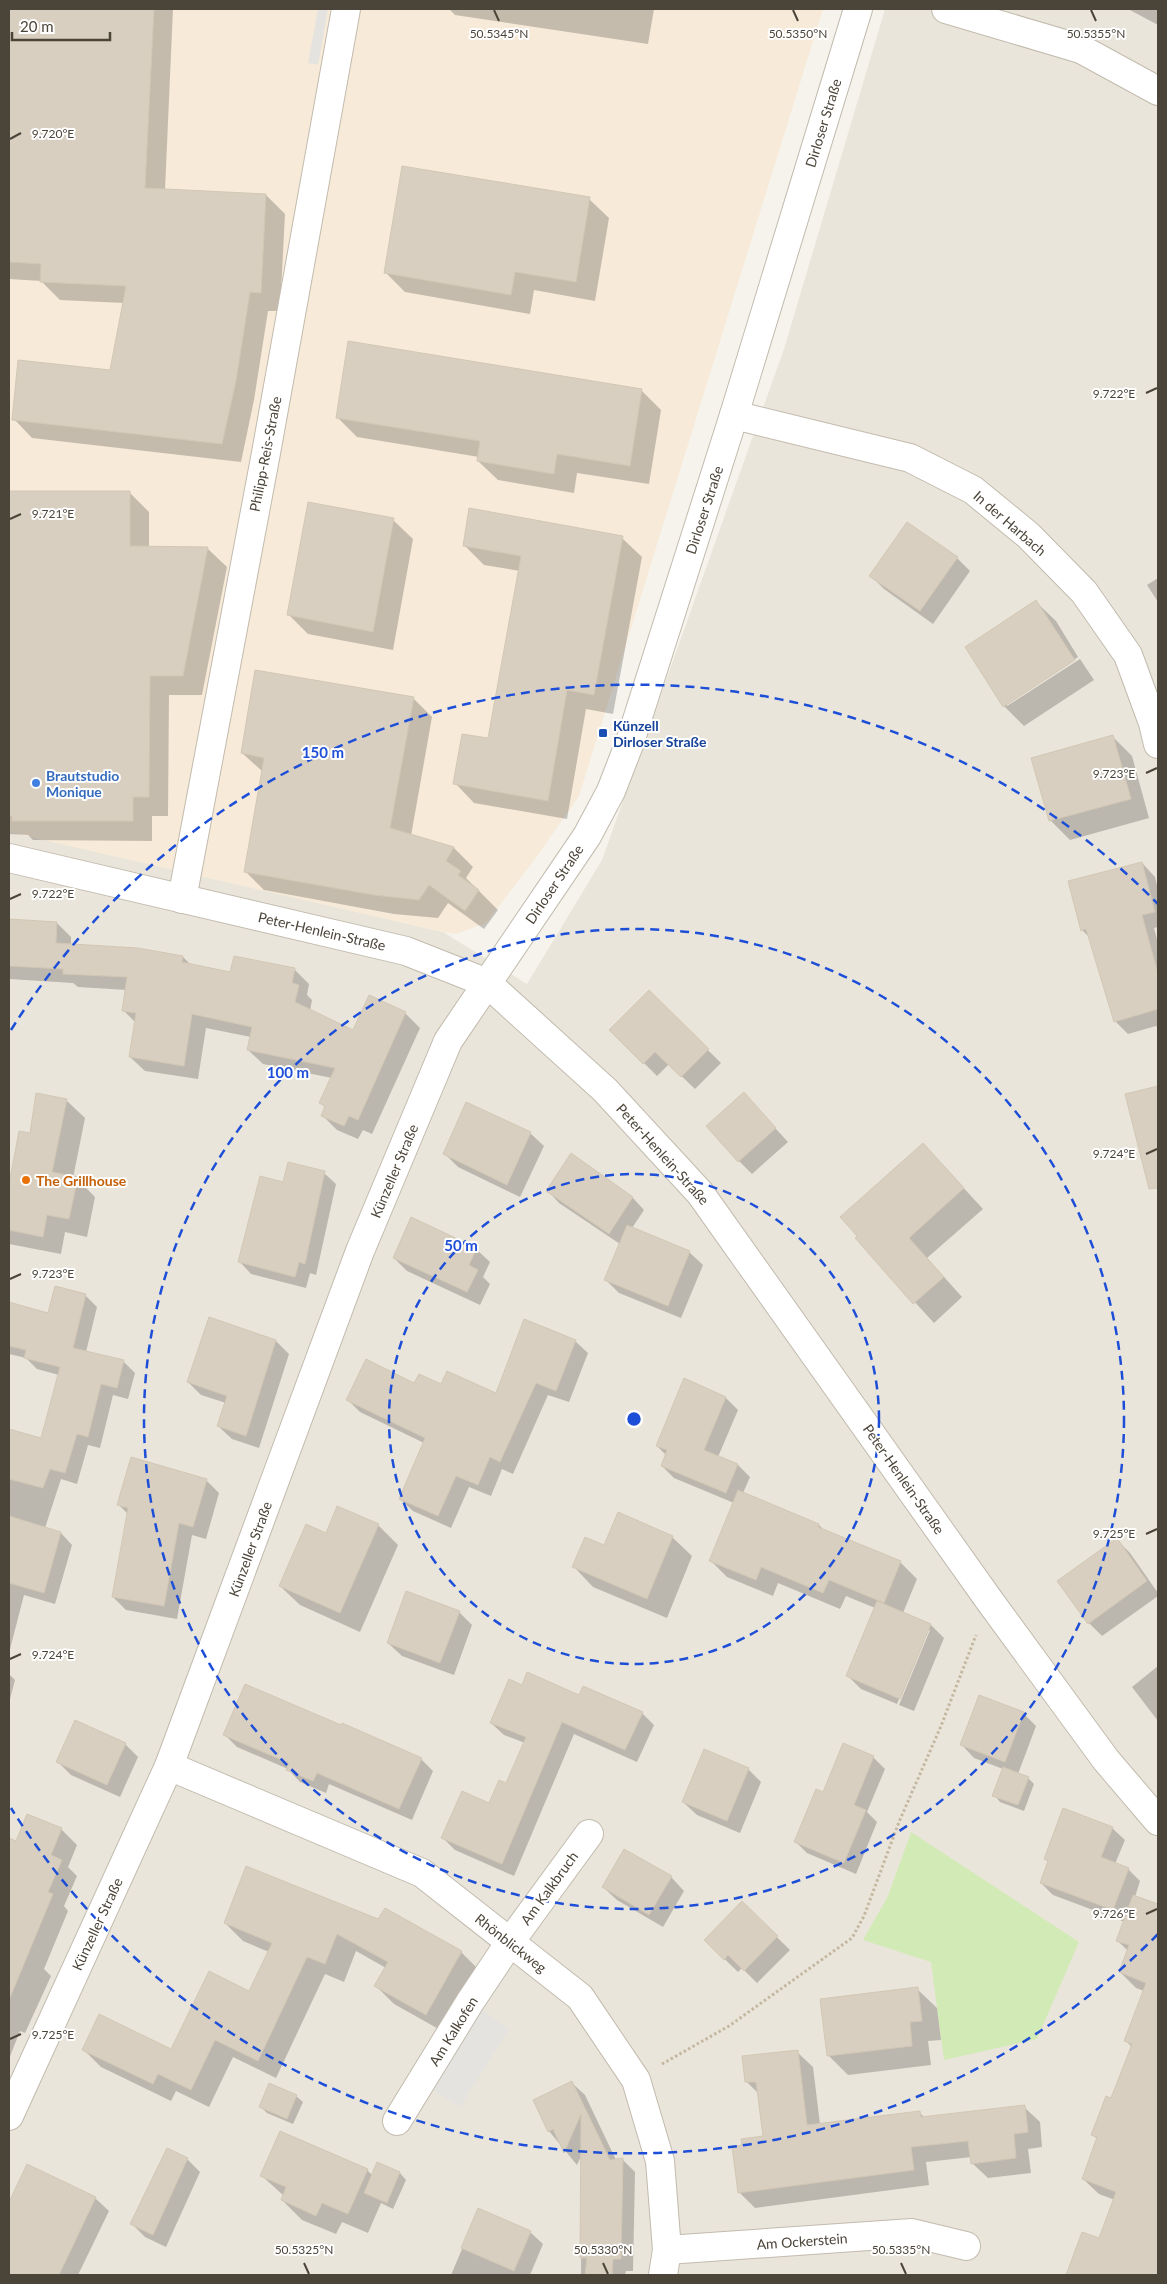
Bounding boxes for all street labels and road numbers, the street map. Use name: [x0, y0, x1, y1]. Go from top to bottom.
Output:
street label: Dirloser Straße: [801, 77, 845, 169]
street label: Philipp-Reis-Straße: [245, 395, 285, 513]
street label: Dirloser Straße: [682, 464, 726, 556]
street label: In der Harbach: [970, 487, 1050, 559]
street label: Dirloser Straße: [521, 841, 587, 927]
street label: Peter-Henlein-Straße: [257, 908, 387, 954]
street label: Peter-Henlein-Straße: [613, 1100, 713, 1208]
street label: Künzeller Straße: [367, 1122, 421, 1220]
street label: Peter-Henlein-Straße: [860, 1421, 948, 1537]
street label: Künzeller Straße: [225, 1499, 275, 1599]
street label: Am Kalkbruch: [517, 1848, 581, 1928]
street label: Künzeller Straße: [68, 1875, 126, 1973]
street label: Rhönblickweg: [472, 1910, 550, 1976]
street label: Am Kalkofen: [425, 1993, 481, 2069]
street label: Am Ockerstein: [756, 2229, 848, 2253]

